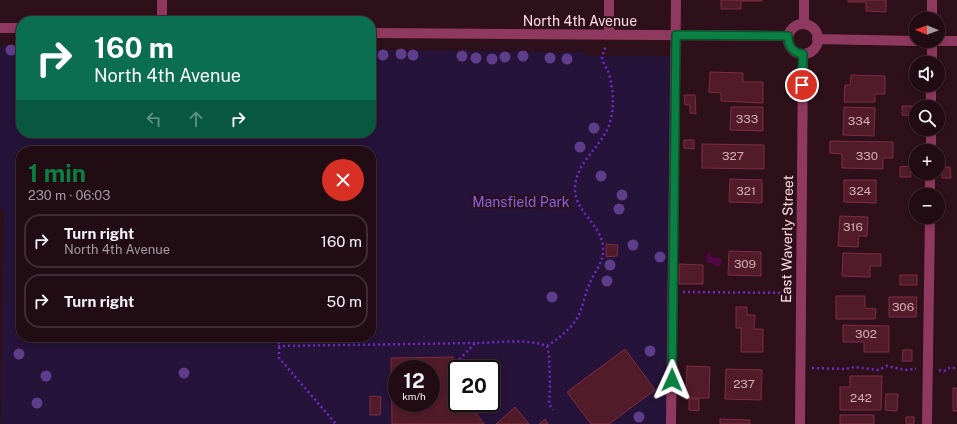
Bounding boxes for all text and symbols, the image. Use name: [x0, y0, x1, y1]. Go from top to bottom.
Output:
north arrow: [909, 12, 945, 48]
map controls: [909, 12, 945, 224]
street label: North 4th Avenue: [523, 13, 637, 29]
text: 160 m: [94, 31, 174, 64]
icon: right: [28, 32, 80, 84]
button: sound: [909, 56, 945, 92]
text: North 4th Avenue: [94, 65, 241, 86]
pin: [785, 68, 819, 102]
icon: arrive: [791, 74, 813, 96]
button: search: [909, 100, 945, 136]
icon: left: [143, 108, 165, 130]
icon: ahead: [185, 108, 207, 130]
icon: right: [227, 108, 249, 130]
house number: 333: [736, 112, 758, 126]
house number: 334: [848, 114, 871, 128]
button: +: [909, 144, 945, 180]
house number: 327: [722, 149, 744, 163]
house number: 330: [856, 149, 878, 163]
text: 1 min: [28, 159, 86, 187]
button: close: [322, 159, 364, 201]
street label: East Waverly Street: [778, 175, 796, 303]
house number: 321: [736, 184, 756, 198]
house number: 324: [849, 184, 872, 198]
text: 230 m · 06:03: [28, 188, 110, 203]
button: −: [909, 188, 945, 224]
park label: Mansfield Park: [472, 194, 570, 210]
house number: 316: [843, 220, 863, 234]
text: Turn right: [64, 225, 134, 242]
icon: right: [30, 230, 52, 252]
text: 160 m: [321, 233, 362, 250]
text: North 4th Avenue: [64, 242, 170, 257]
house number: 309: [734, 257, 756, 271]
icon: right: [30, 290, 52, 312]
text: Turn right: [64, 293, 134, 310]
text: 50 m: [327, 293, 362, 310]
house number: 306: [892, 300, 914, 314]
house number: 302: [855, 327, 877, 341]
position arrow: [651, 359, 693, 401]
speed limit sign: 20: [448, 360, 500, 412]
text: 12: [403, 369, 425, 393]
house number: 237: [733, 377, 755, 391]
text: km/h: [402, 390, 426, 402]
house number: 242: [850, 391, 872, 405]

